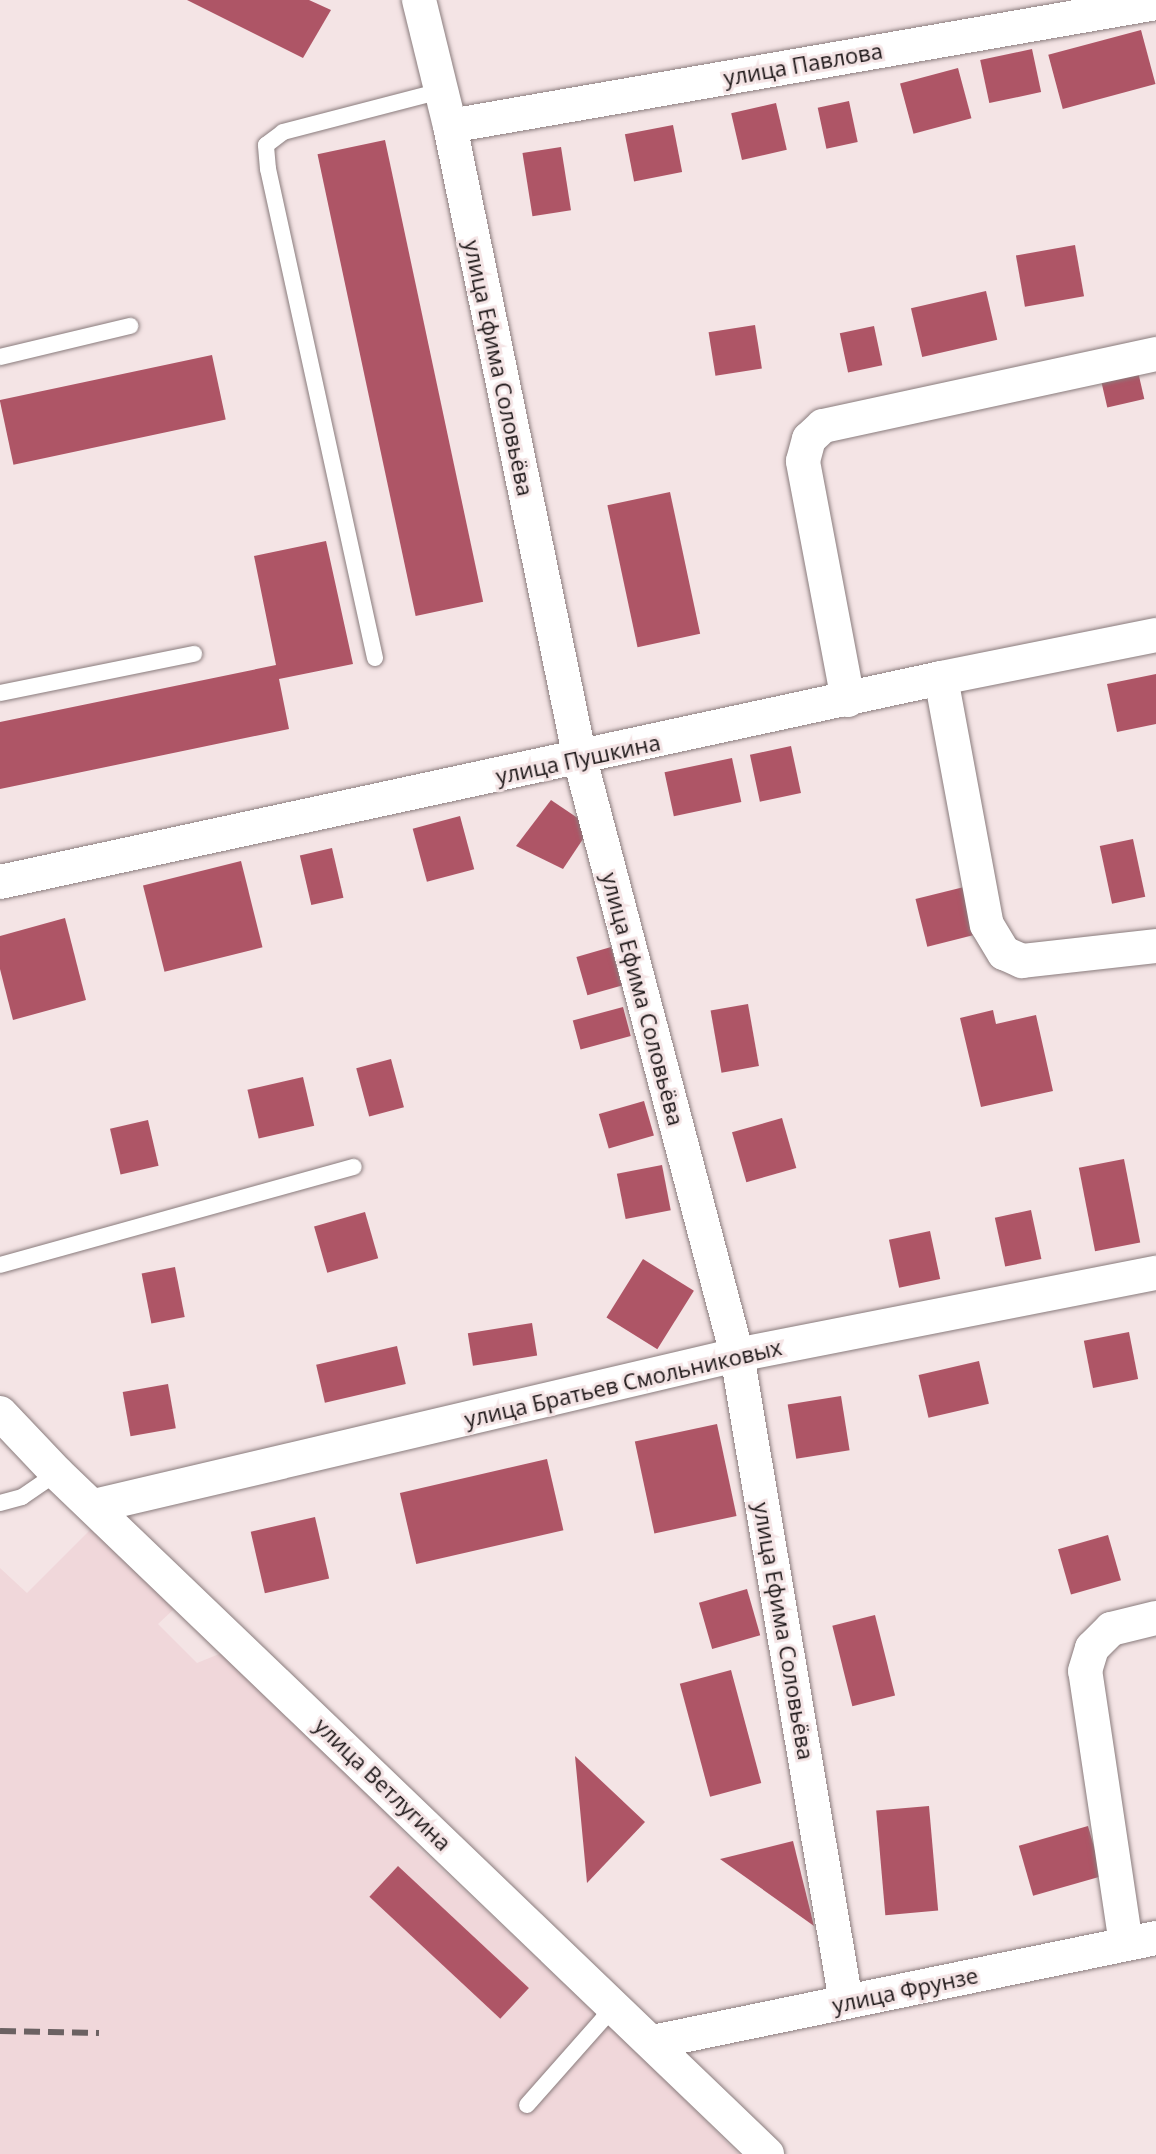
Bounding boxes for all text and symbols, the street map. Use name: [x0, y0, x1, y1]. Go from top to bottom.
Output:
street label: улица Павлова: [721, 37, 885, 91]
street label: улица Ефима Соловьёва: [459, 238, 539, 498]
street label: улица Пушкина: [493, 729, 663, 789]
street label: улица Ефима Соловьёва: [596, 869, 690, 1129]
street label: улица Братьев Смольниковых: [462, 1334, 784, 1432]
street label: улица Ефима Соловьёва: [748, 1500, 820, 1762]
street label: улица Ветлугина: [309, 1712, 457, 1856]
street label: улица Фрунзе: [830, 1962, 980, 2018]

